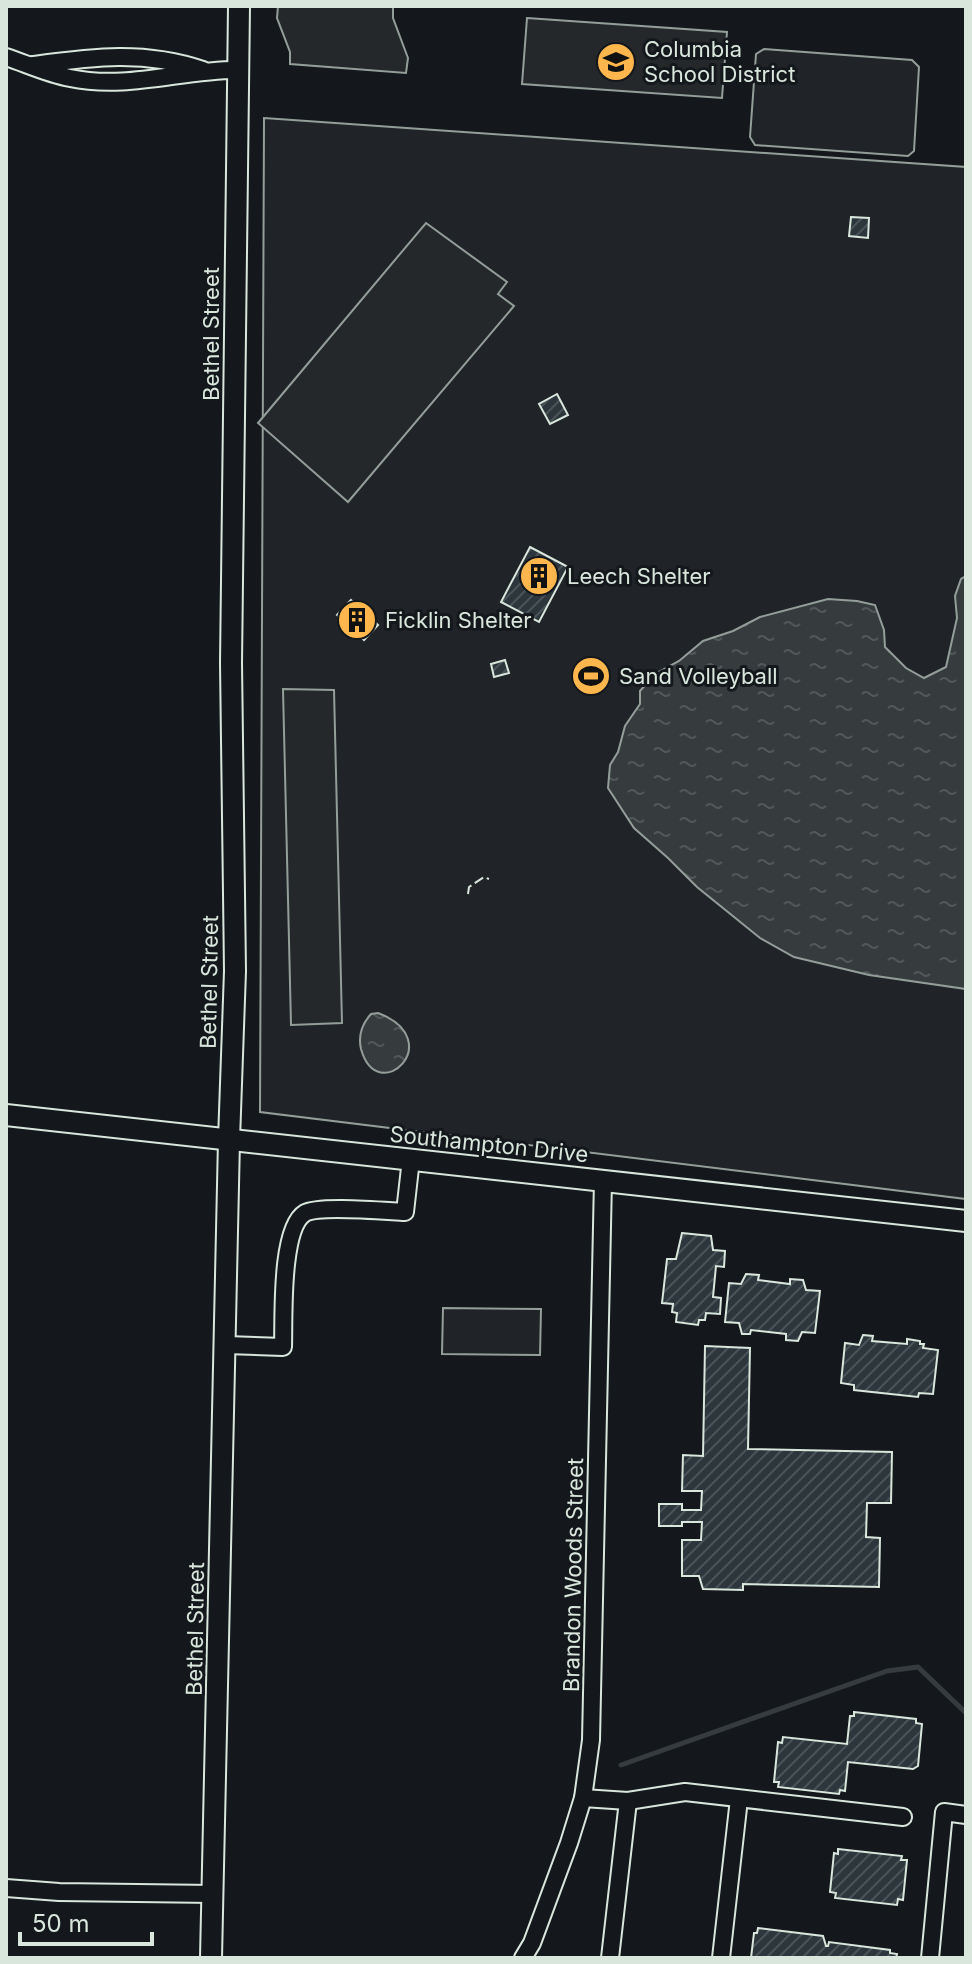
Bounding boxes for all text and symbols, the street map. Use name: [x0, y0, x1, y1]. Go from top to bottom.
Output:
place label: Columbia School District: [644, 36, 795, 87]
school or university icon: Columbia School District: [595, 41, 637, 83]
street label: Bethel Street: [198, 267, 224, 401]
building icon: Leech Shelter: [518, 555, 560, 597]
place label: Leech Shelter: [567, 563, 711, 589]
building icon: Ficklin Shelter: [336, 599, 378, 641]
place label: Ficklin Shelter: [385, 607, 532, 633]
sports icon: Sand Volleyball: [570, 655, 612, 697]
place label: Sand Volleyball: [619, 663, 778, 689]
street label: Bethel Street: [195, 915, 223, 1049]
street label: Southampton Drive: [388, 1121, 590, 1167]
street label: Brandon Woods Street: [558, 1458, 588, 1692]
street label: Bethel Street: [181, 1562, 209, 1696]
scale bar: [20, 1896, 152, 1946]
text: 50 m: [32, 1909, 90, 1938]

